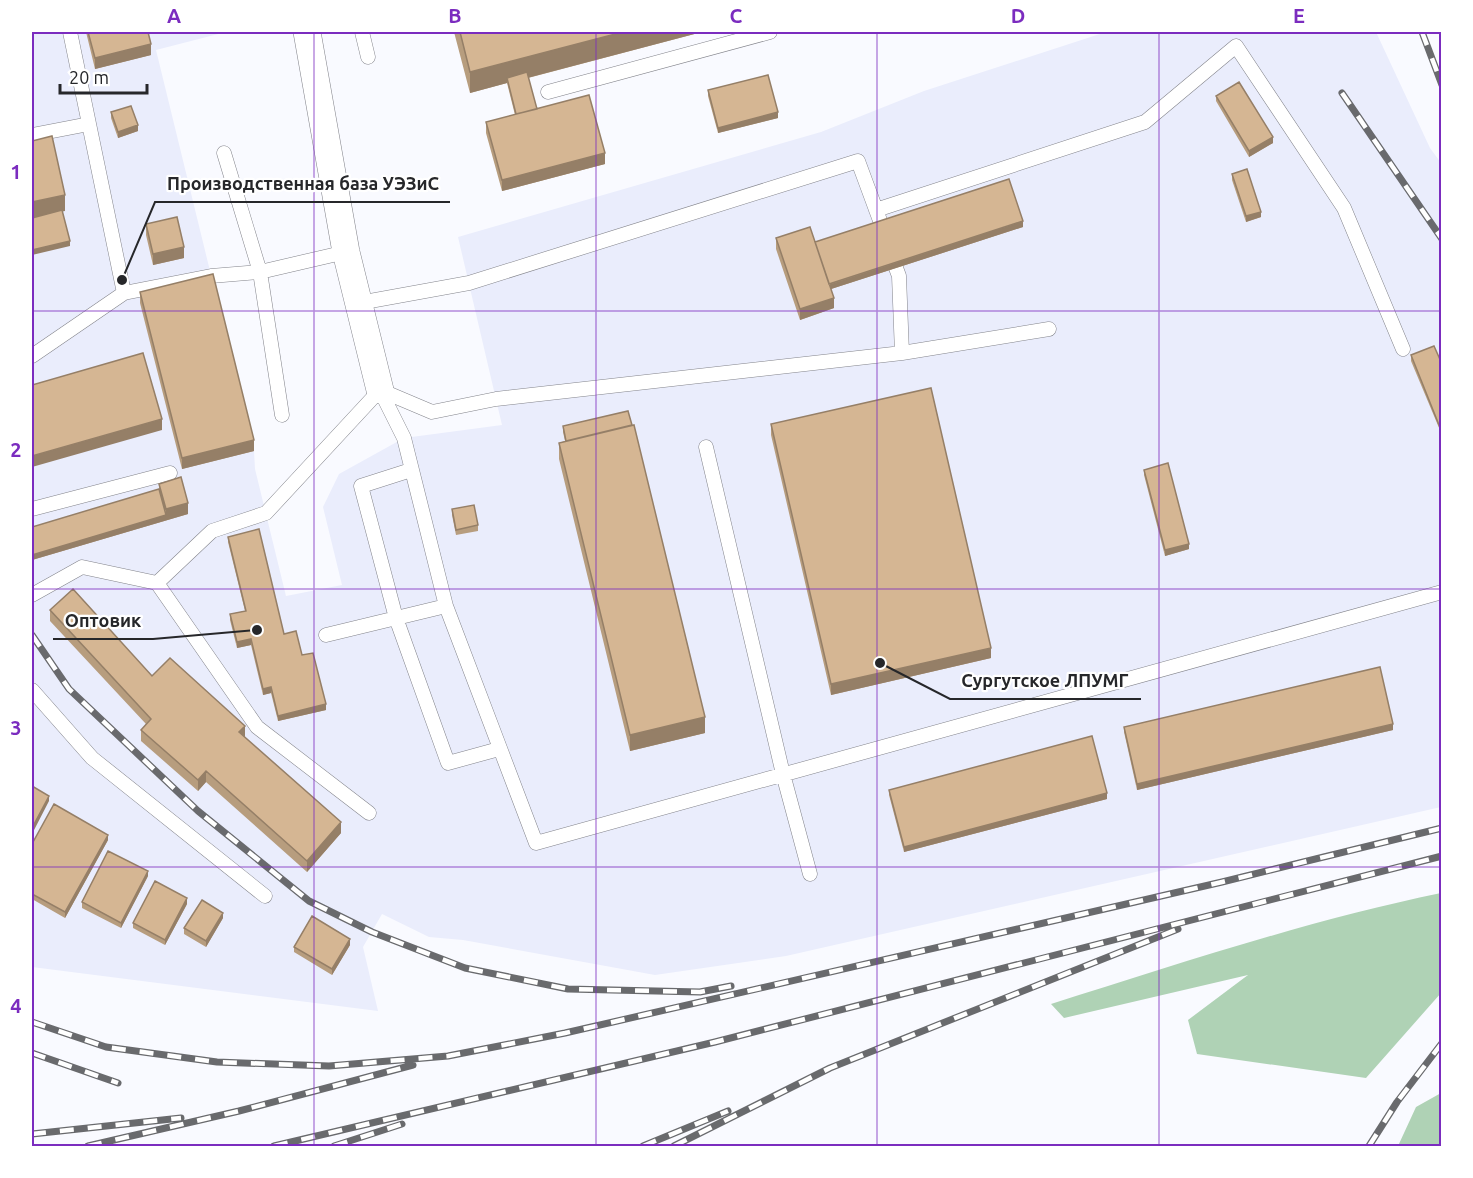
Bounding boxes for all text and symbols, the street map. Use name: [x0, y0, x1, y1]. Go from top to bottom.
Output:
text: A: [167, 4, 181, 27]
text: B: [448, 4, 462, 27]
text: C: [730, 4, 743, 27]
text: D: [1011, 4, 1025, 27]
text: E: [1293, 4, 1305, 27]
scale bar: [60, 57, 147, 95]
text: 20 m: [69, 67, 109, 87]
text: 1: [10, 160, 22, 183]
callout: Производственная база УЭЗиС: [155, 166, 450, 202]
text: Производственная база УЭЗиС: [167, 173, 439, 193]
text: 2: [10, 438, 22, 461]
callout: Оптовик: [53, 603, 153, 639]
text: Оптовик: [65, 610, 142, 630]
callout: Сургутское ЛПУМГ: [950, 663, 1141, 699]
text: Сургутское ЛПУМГ: [961, 670, 1129, 690]
text: 3: [10, 716, 22, 739]
text: 4: [10, 994, 22, 1017]

